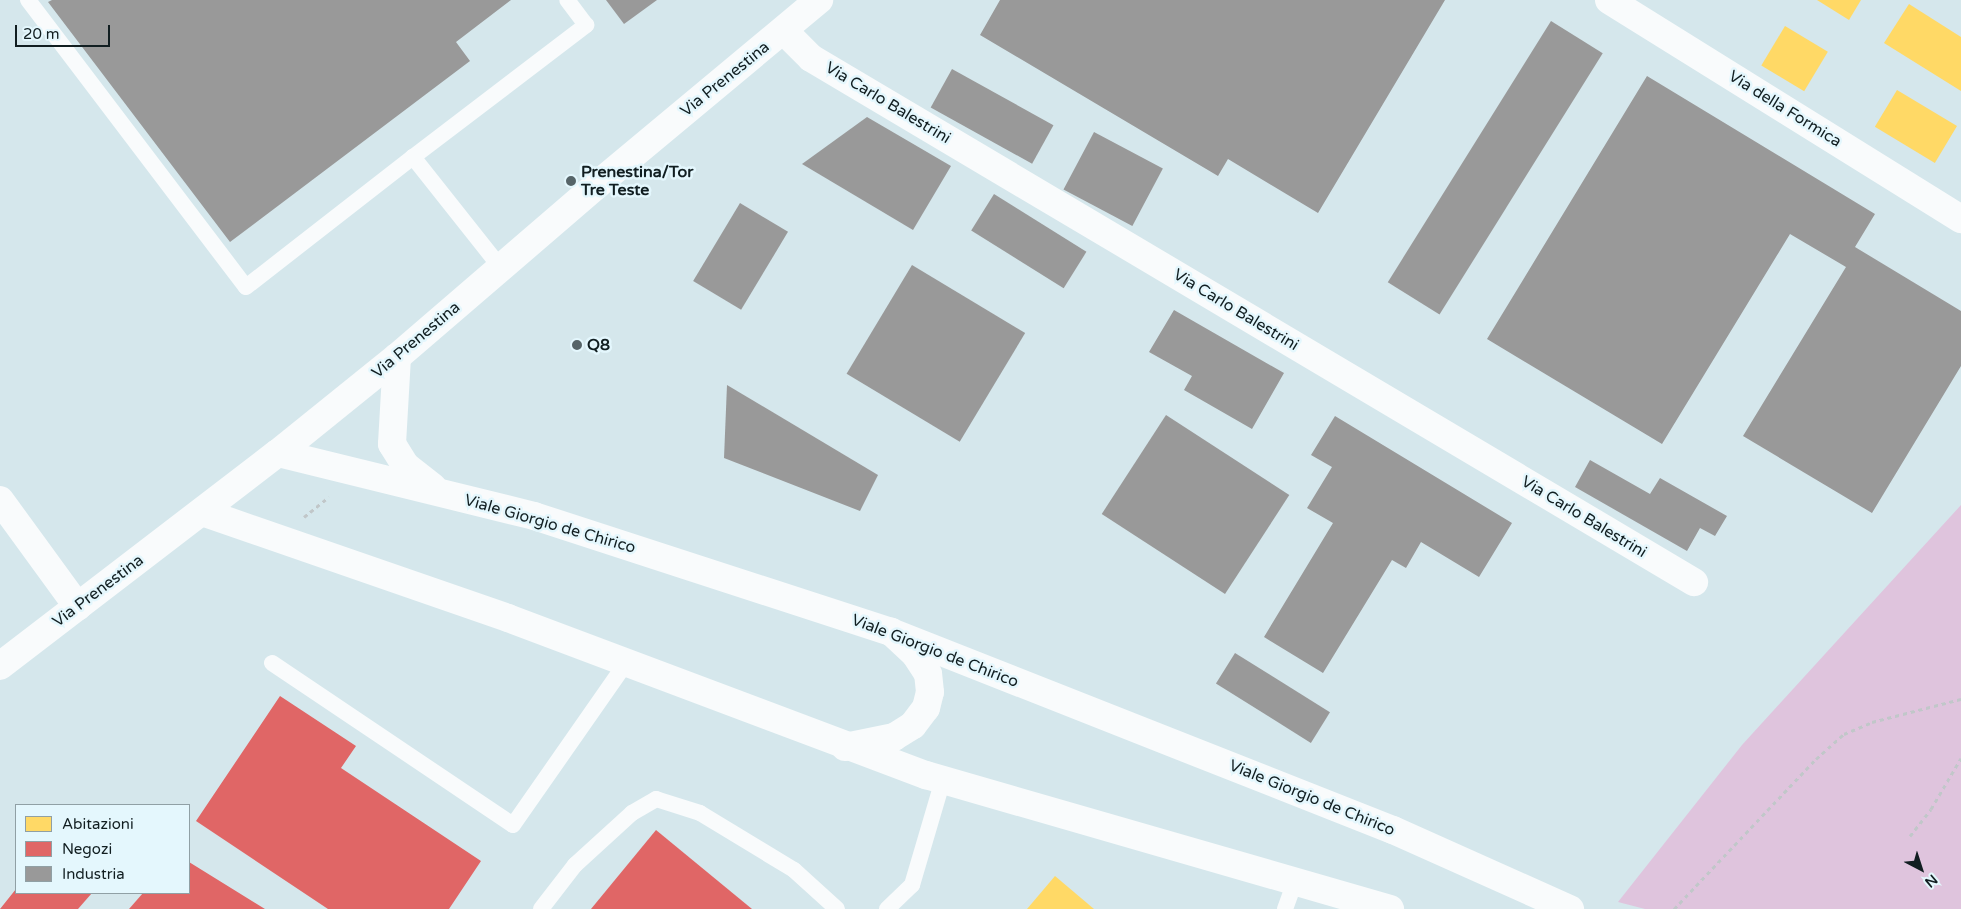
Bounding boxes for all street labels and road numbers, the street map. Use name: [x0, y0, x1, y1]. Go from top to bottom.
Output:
street label: Via Prenestina: [677, 37, 773, 121]
street label: Via Carlo Balestrini: [822, 58, 954, 148]
street label: Via della Formica: [1725, 67, 1845, 151]
street label: Via Carlo Balestrini: [1170, 265, 1302, 355]
street label: Via Prenestina: [368, 298, 464, 382]
street label: Via Carlo Balestrini: [1518, 472, 1650, 562]
street label: Viale Giorgio de Chirico: [462, 490, 638, 558]
street label: Via Prenestina: [49, 551, 147, 631]
street label: Viale Giorgio de Chirico: [849, 610, 1021, 692]
street label: Viale Giorgio de Chirico: [1226, 756, 1398, 840]

